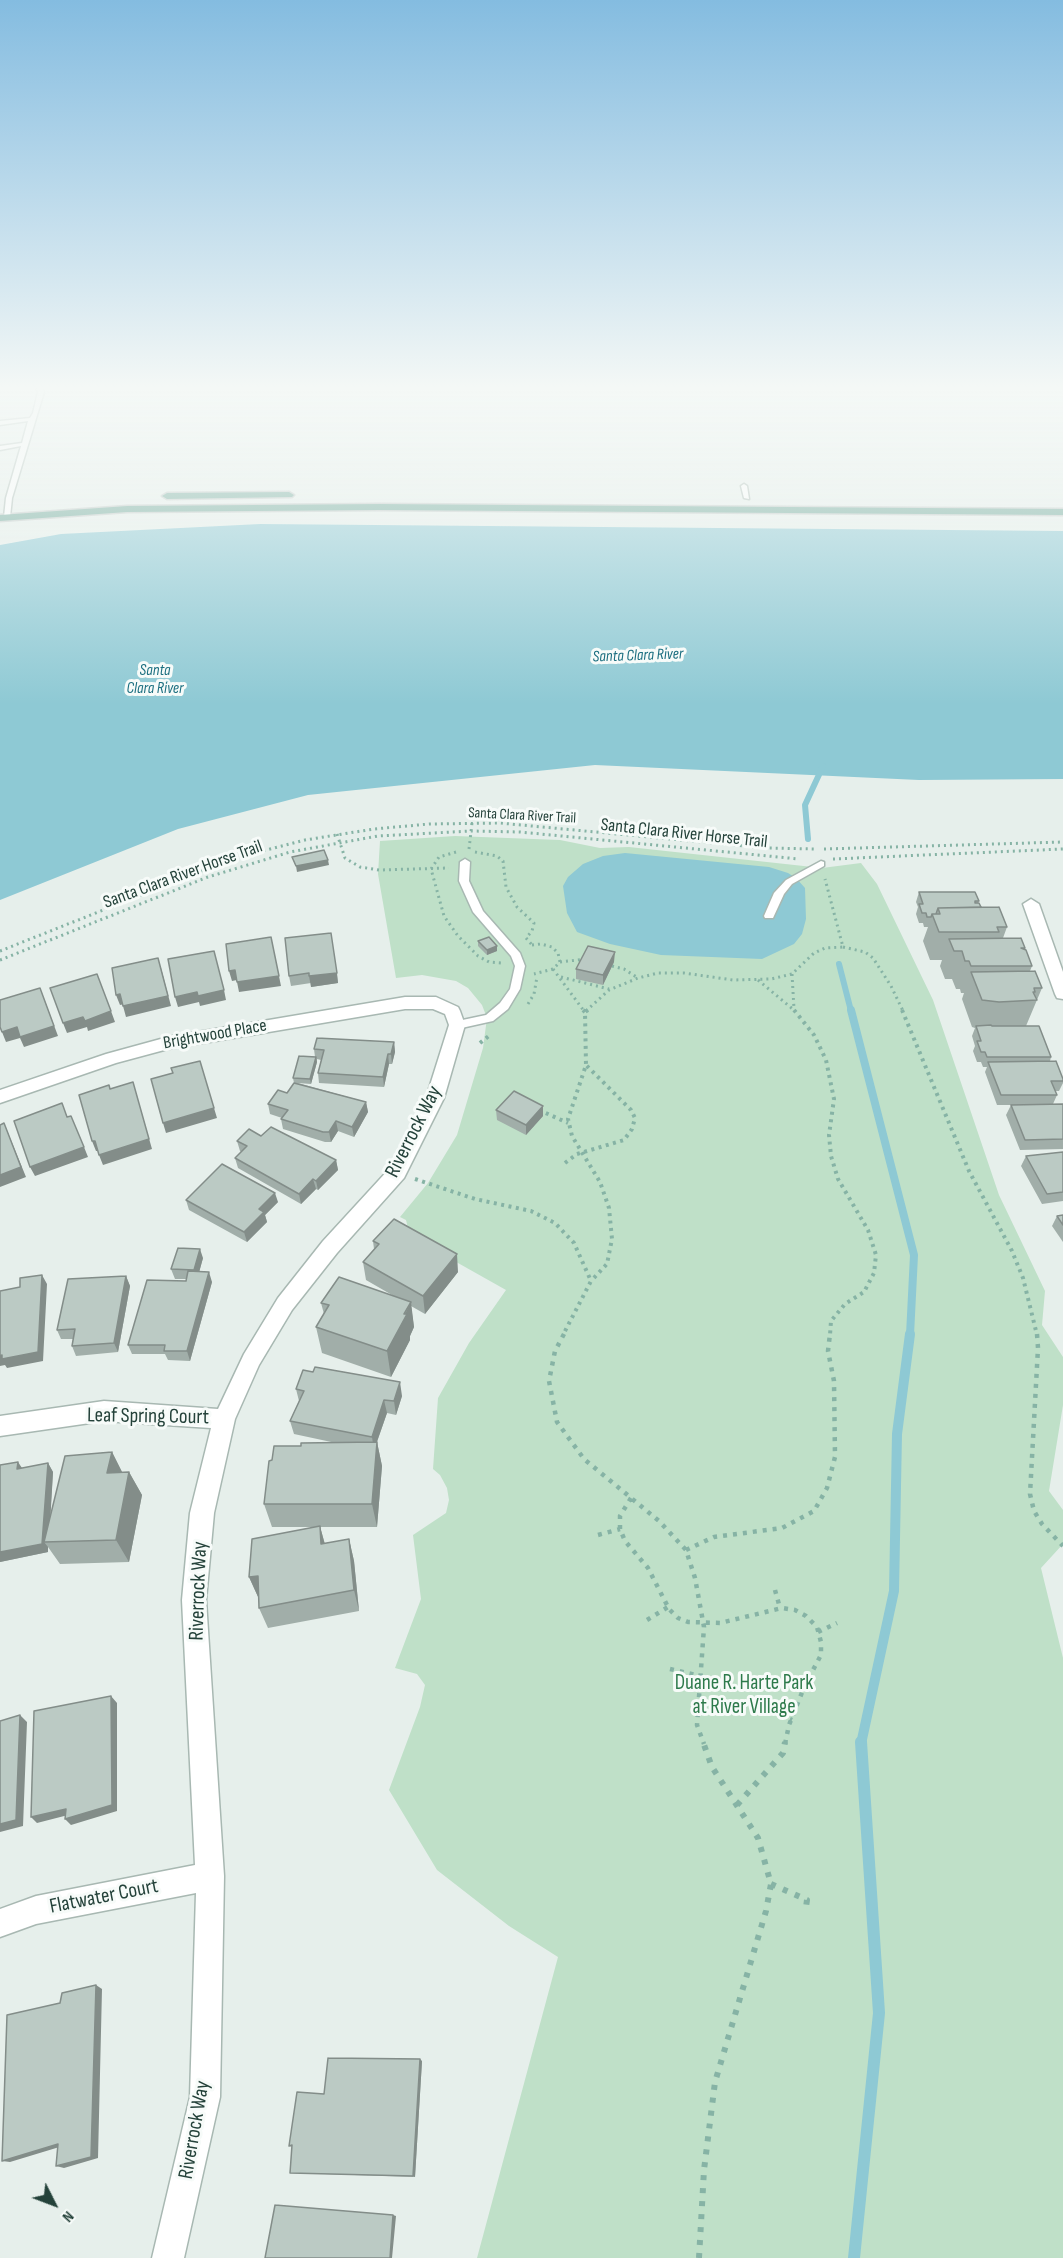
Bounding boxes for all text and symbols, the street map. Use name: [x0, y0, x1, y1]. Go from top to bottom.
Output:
water label: Santa Clara River: [592, 645, 684, 667]
water label: Santa Clara River: [126, 661, 184, 699]
street label: Santa Clara River Trail: [468, 804, 576, 828]
street label: Santa Clara River Horse Trail: [600, 814, 768, 854]
street label: Santa Clara River Horse Trail: [101, 836, 265, 914]
street label: Brightwood Place: [162, 1015, 268, 1055]
street label: Riverrock Way: [380, 1082, 448, 1182]
street label: Leaf Spring Court: [87, 1403, 209, 1431]
street label: Riverrock Way: [185, 1541, 213, 1641]
park label: Duane R. Harte Park at River Village: [675, 1671, 813, 1721]
street label: Flatwater Court: [48, 1874, 160, 1920]
street label: Riverrock Way: [174, 2079, 216, 2181]
north arrow: [24, 2174, 84, 2234]
text: N: [58, 2207, 78, 2226]

